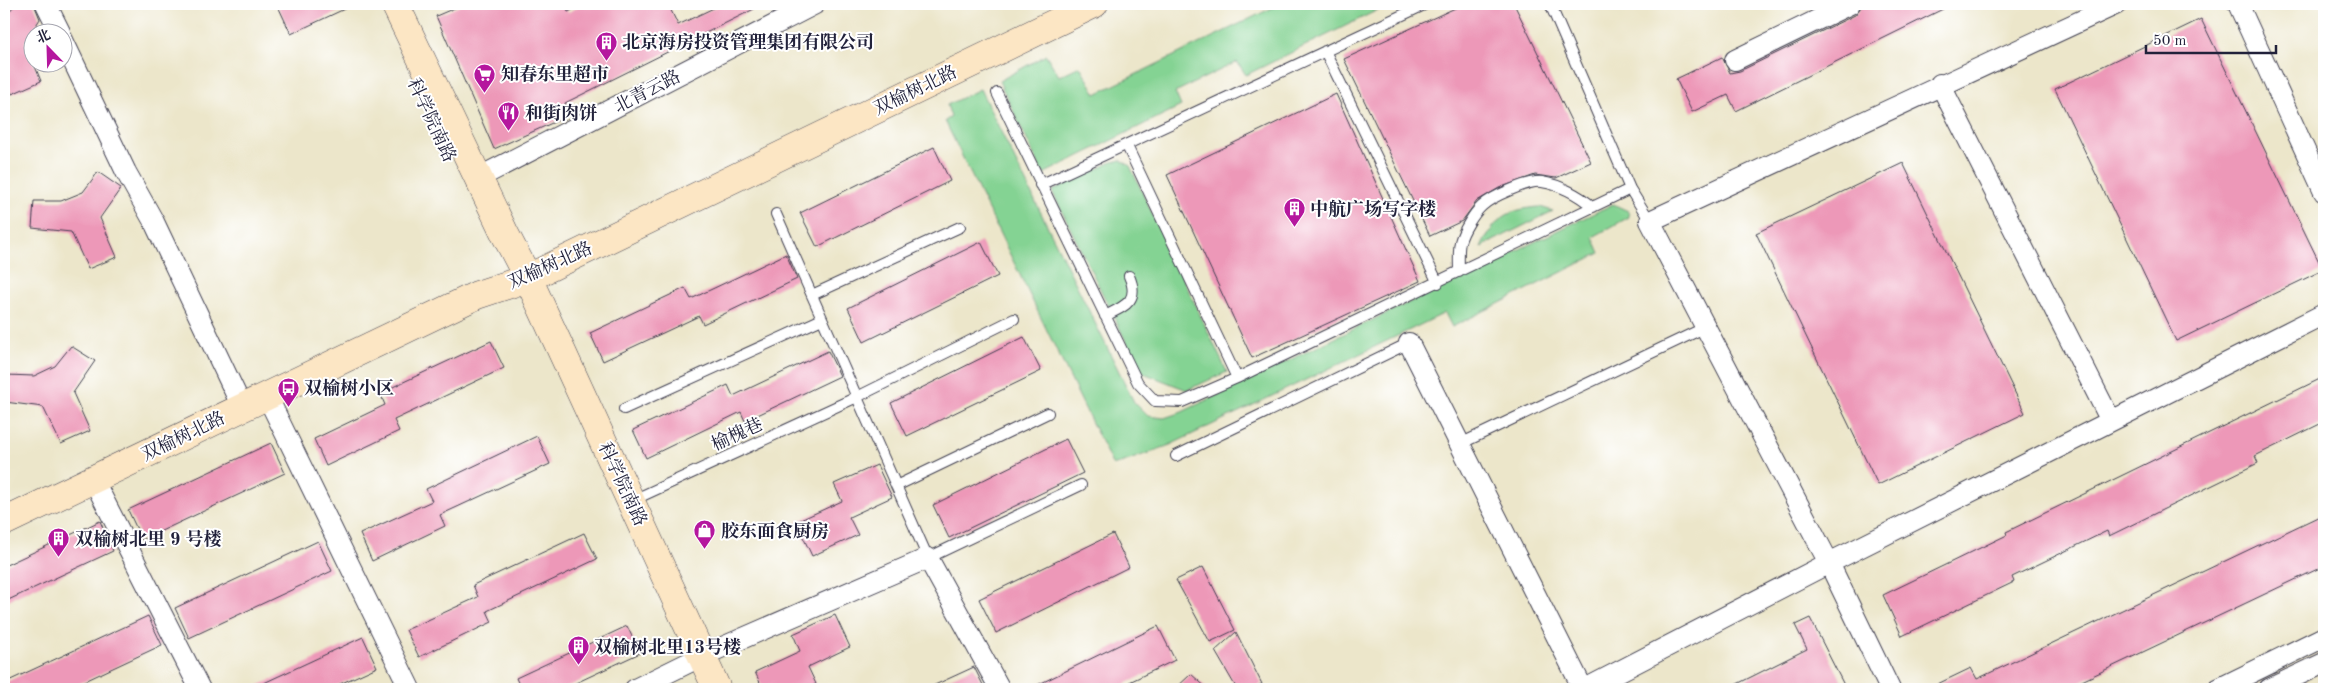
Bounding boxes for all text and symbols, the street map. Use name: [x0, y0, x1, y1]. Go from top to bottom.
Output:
north arrow: [22, 22, 72, 72]
scale bar: [2146, 22, 2276, 54]
text: 北: [34, 27, 52, 46]
building icon: 北京海房投资管理集团有限公司: [594, 30, 618, 61]
place label: 北京海房投资管理集团有限公司: [622, 32, 874, 52]
text: 50 m: [2153, 34, 2187, 49]
street label: 双榆树北路: [870, 61, 960, 119]
supermarket icon: 知春东里超市: [473, 62, 497, 93]
place label: 知春东里超市: [501, 64, 609, 84]
street label: 北青云路: [610, 66, 684, 116]
street label: 科学院南路: [404, 75, 460, 165]
restaurant icon: 和街肉饼: [497, 101, 521, 132]
place label: 和街肉饼: [525, 103, 598, 123]
building icon: 中航广场写字楼: [1282, 197, 1306, 228]
place label: 中航广场写字楼: [1310, 199, 1436, 219]
street label: 双榆树北路: [505, 238, 595, 292]
bus stop icon: 双榆树小区: [276, 376, 300, 407]
place label: 双榆树小区: [304, 378, 394, 398]
street label: 双榆树北路: [138, 407, 228, 465]
street label: 榆槐巷: [708, 414, 766, 454]
street label: 科学院南路: [595, 439, 651, 529]
shop icon: 胶东面食厨房: [693, 519, 717, 550]
place label: 胶东面食厨房: [721, 521, 829, 541]
building icon: 双榆树北里 9 号楼: [47, 527, 71, 558]
place label: 双榆树北里 9 号楼: [75, 529, 222, 549]
building icon: 双榆树北里13号楼: [566, 635, 590, 666]
place label: 双榆树北里13号楼: [594, 637, 741, 657]

